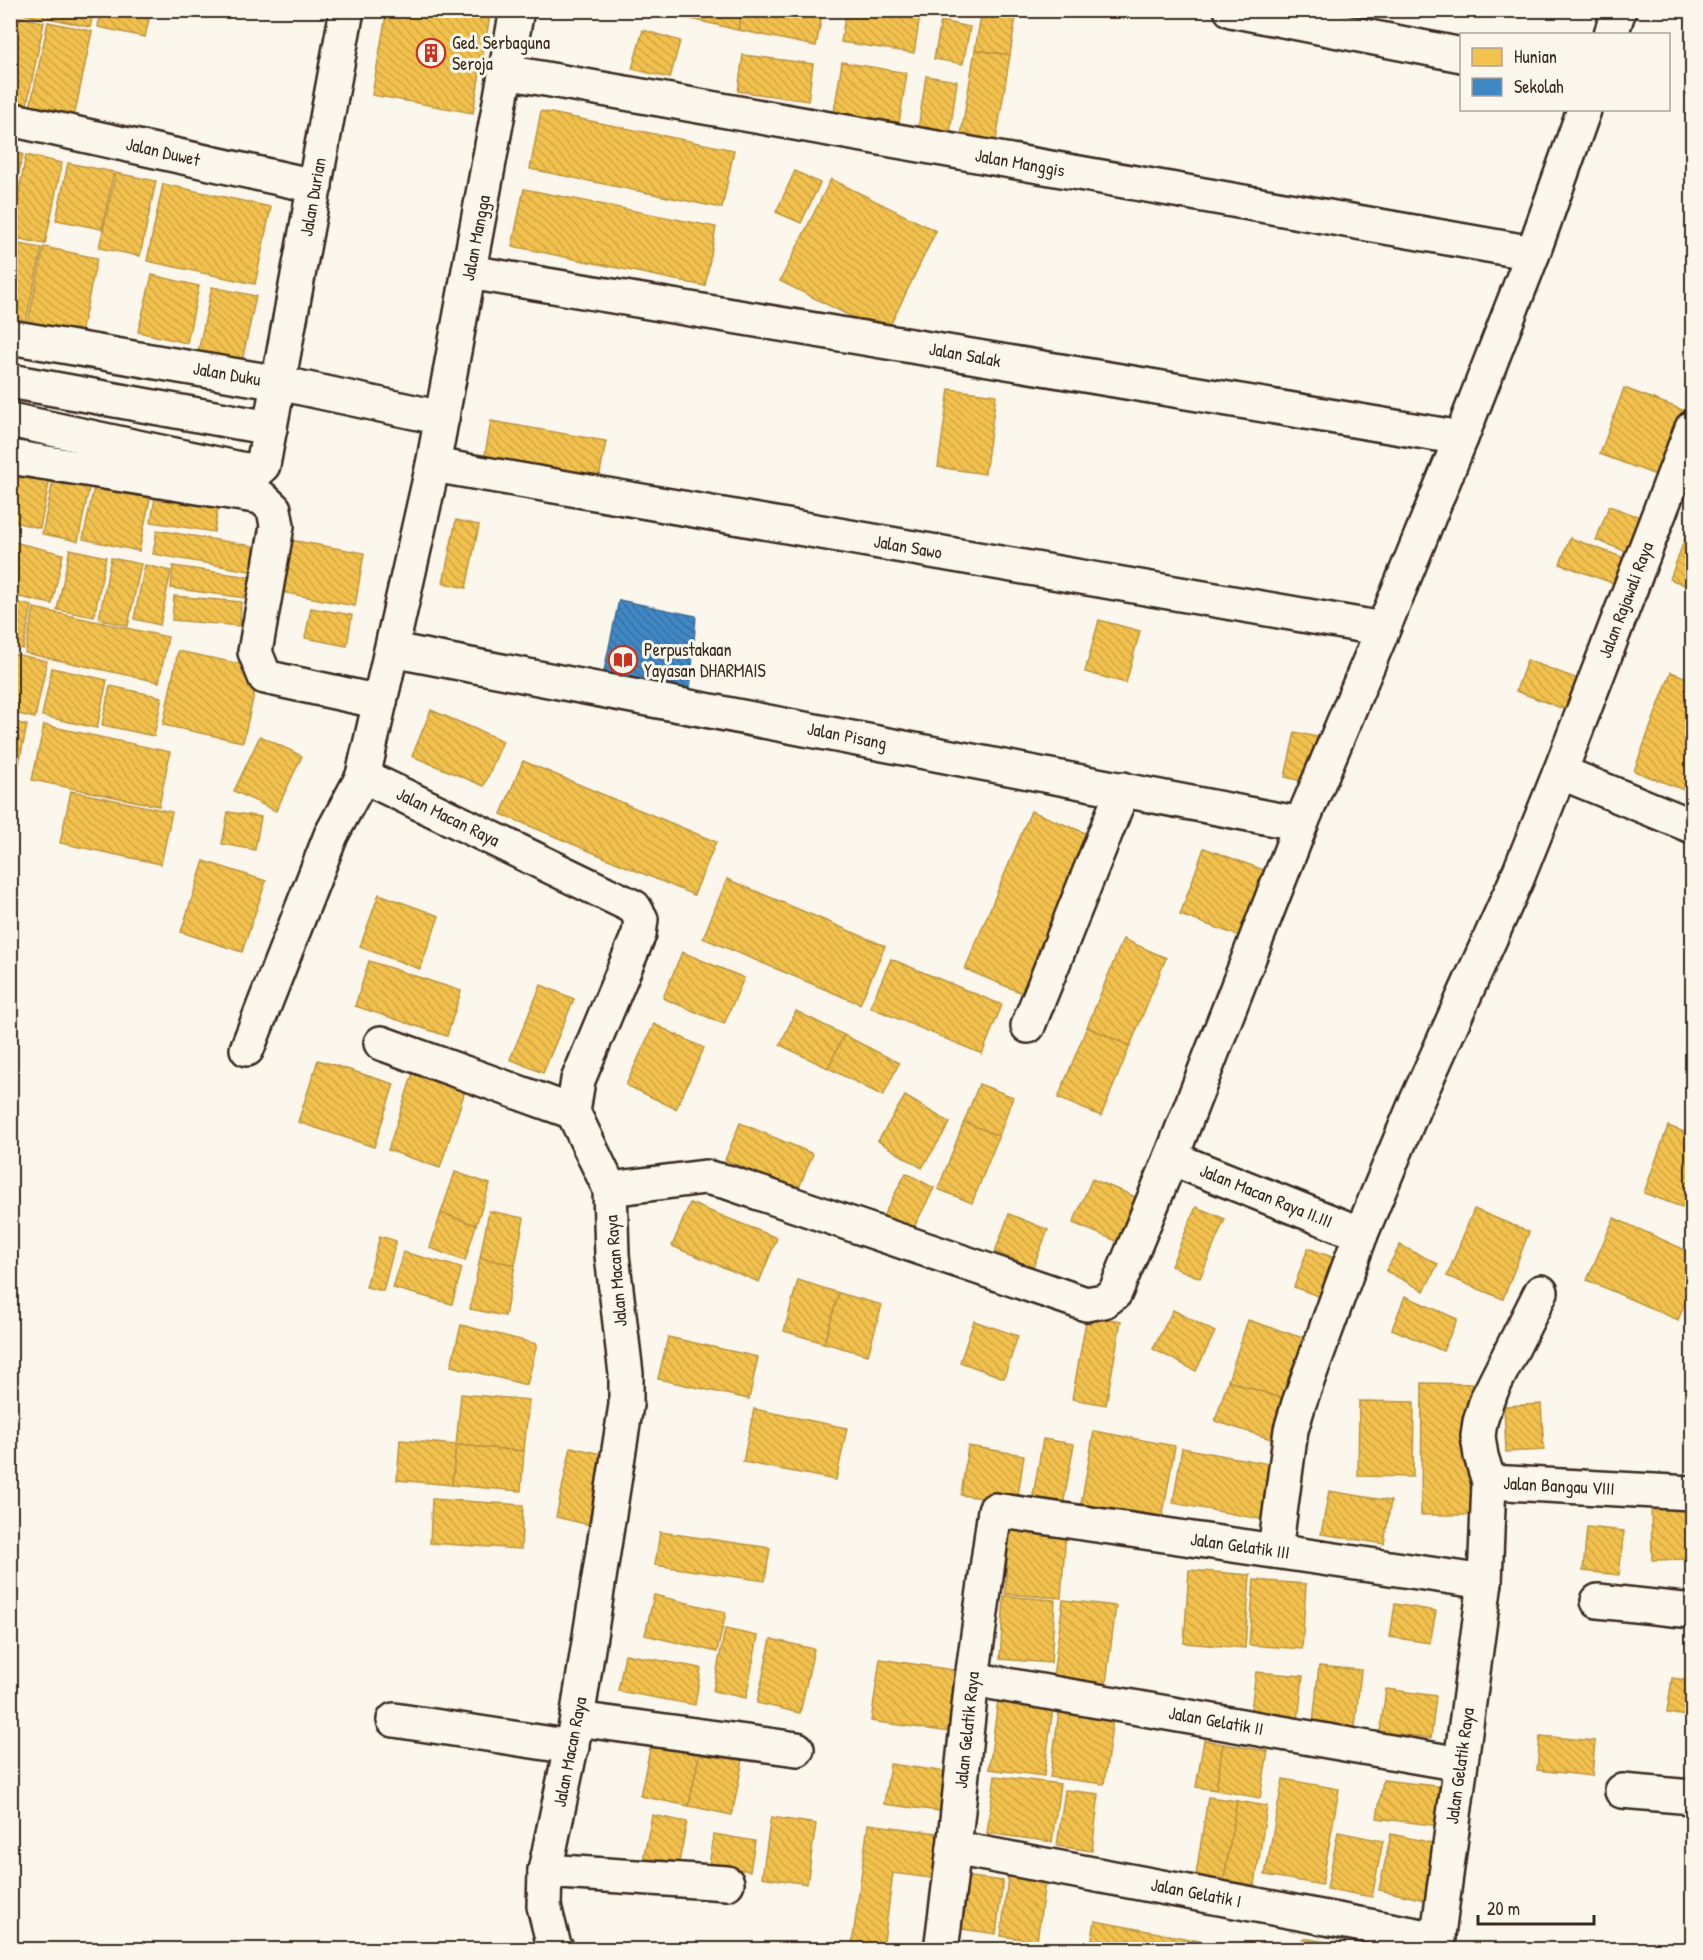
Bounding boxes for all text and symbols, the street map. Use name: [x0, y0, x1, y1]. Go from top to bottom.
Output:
place label: Ged. Serbaguna Seroja: [452, 30, 550, 76]
legend: [1460, 33, 1670, 111]
building icon: Ged. Serbaguna Seroja: [415, 37, 447, 69]
text: Hunian: [1514, 44, 1557, 69]
text: Sekolah: [1514, 74, 1564, 99]
street label: Jalan Duwet: [124, 131, 203, 172]
street label: Jalan Manggis: [973, 142, 1067, 183]
street label: Jalan Durian: [293, 155, 332, 238]
street label: Jalan Mangga: [455, 193, 496, 283]
street label: Jalan Salak: [927, 336, 1003, 373]
street label: Jalan Duku: [191, 355, 263, 392]
street label: Jalan Sawo: [872, 528, 944, 565]
street label: Jalan Rajawali Raya: [1592, 538, 1659, 662]
place label: Perpustakaan Yayasan DHARMAIS: [644, 637, 766, 683]
library icon: Perpustakaan Yayasan DHARMAIS: [607, 644, 639, 676]
street label: Jalan Pisang: [805, 716, 889, 755]
street label: Jalan Macan Raya: [392, 781, 504, 852]
street label: Jalan Macan Raya II.III: [1196, 1158, 1336, 1234]
street label: Jalan Macan Raya: [598, 1214, 633, 1328]
street label: Jalan Bangau VIII: [1503, 1470, 1615, 1501]
street label: Jalan Gelatik III: [1189, 1526, 1291, 1565]
street label: Jalan Gelatik Raya: [948, 1670, 985, 1790]
street label: Jalan Macan Raya: [547, 1695, 592, 1809]
street label: Jalan Gelatik II: [1167, 1700, 1265, 1741]
street label: Jalan Gelatik Raya: [1439, 1706, 1480, 1826]
street label: Jalan Gelatik I: [1149, 1872, 1243, 1914]
scale bar: [1478, 1888, 1594, 1926]
text: 20 m: [1487, 1896, 1520, 1921]

